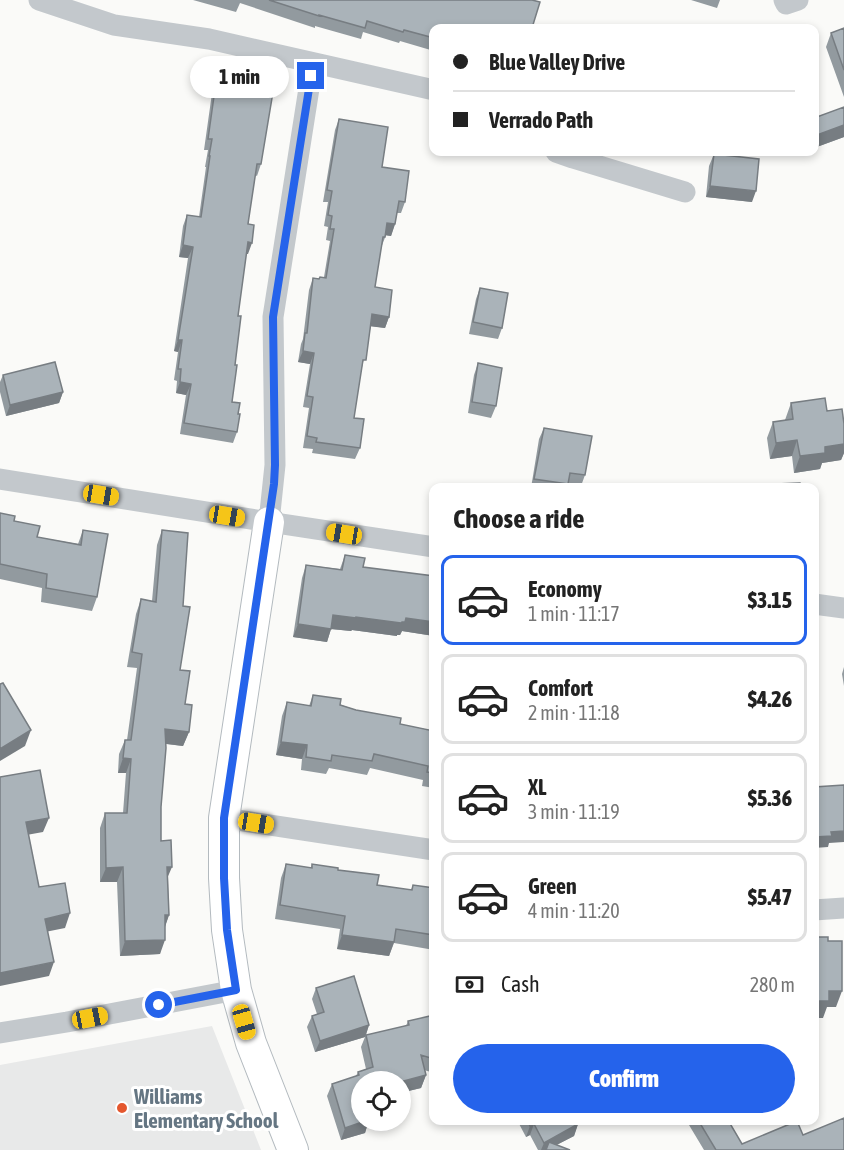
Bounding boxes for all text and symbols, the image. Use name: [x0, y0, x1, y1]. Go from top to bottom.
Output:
text: Blue Valley Drive: [489, 49, 625, 75]
callout: 1 min: [191, 55, 290, 97]
route end: [297, 62, 324, 89]
text: 1 min: [219, 65, 260, 88]
text: Verrado Path: [489, 107, 593, 133]
car: [82, 483, 120, 507]
text: Choose a ride: [453, 503, 585, 534]
car: [208, 504, 246, 528]
car: [325, 522, 363, 546]
icon: car: [456, 573, 510, 627]
text: Economy: [528, 576, 602, 602]
text: $3.15: [748, 587, 792, 613]
text: 1 min · 11:17: [528, 602, 620, 625]
icon: car: [456, 672, 510, 726]
text: Comfort: [528, 675, 593, 701]
text: $4.26: [748, 686, 792, 712]
text: 2 min · 11:18: [528, 701, 620, 724]
icon: car: [456, 771, 510, 825]
text: XL: [528, 774, 546, 800]
text: $5.36: [748, 785, 792, 811]
text: 3 min · 11:19: [528, 800, 620, 823]
car: [237, 811, 275, 835]
icon: car: [456, 870, 510, 924]
text: Green: [528, 873, 577, 899]
text: $5.47: [748, 884, 792, 910]
text: 4 min · 11:20: [528, 899, 620, 922]
icon: cash: [453, 968, 486, 1001]
text: Cash: [501, 971, 540, 997]
text: 280 m: [750, 973, 795, 996]
route start: [145, 991, 172, 1018]
car: [230, 1002, 258, 1042]
car: [71, 1006, 109, 1030]
button: Confirm: [453, 1044, 795, 1113]
map controls: [351, 1071, 411, 1131]
button: locate: [351, 1071, 411, 1131]
place label: Williams Elementary School: [133, 1084, 279, 1132]
marker: Williams Elementary School: [115, 1101, 129, 1115]

